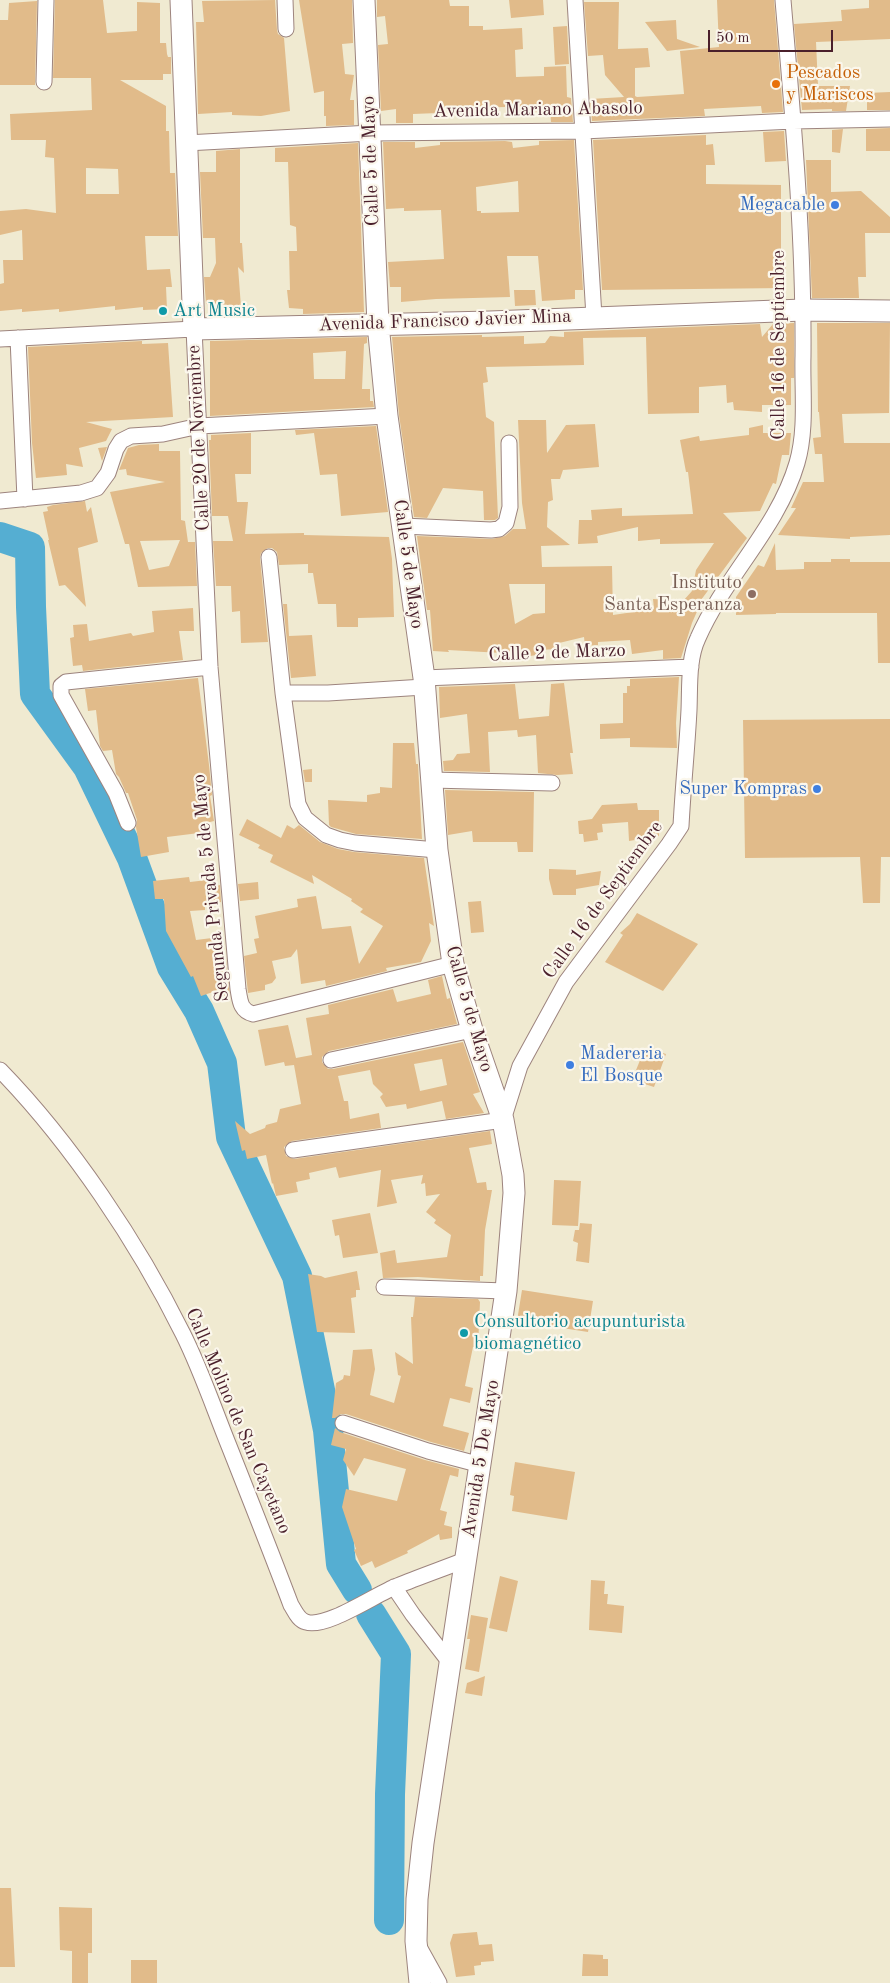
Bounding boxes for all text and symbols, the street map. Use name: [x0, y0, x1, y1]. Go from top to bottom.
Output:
scale bar: [710, 20, 835, 52]
text: 50 m: [716, 31, 750, 46]
place label: Pescados y Mariscos: [786, 62, 874, 106]
marker: Pescados y Mariscos: [770, 78, 782, 90]
street label: Calle 5 de Mayo: [357, 95, 385, 227]
street label: Avenida Mariano Abasolo: [433, 97, 643, 123]
place label: Megacable: [739, 194, 825, 216]
marker: Megacable: [829, 199, 841, 211]
street label: Calle 16 de Septiembre: [768, 250, 790, 440]
place label: Art Music: [173, 300, 255, 322]
marker: Art Music: [157, 305, 169, 317]
street label: Avenida Francisco Javier Mina: [318, 305, 572, 337]
street label: Calle 20 de Noviembre: [183, 344, 215, 532]
street label: Calle 5 de Mayo: [388, 498, 428, 630]
place label: Instituto Santa Esperanza: [604, 572, 742, 616]
marker: Instituto Santa Esperanza: [746, 588, 758, 600]
street label: Calle 2 de Marzo: [488, 639, 626, 667]
street label: Segunda Privada 5 de Mayo: [188, 773, 234, 1003]
place label: Super Kompras: [679, 778, 807, 800]
marker: Super Kompras: [811, 783, 823, 795]
street label: Calle 16 de Septiembre: [538, 816, 668, 984]
street label: Calle 5 de Mayo: [440, 943, 498, 1075]
place label: Madereria El Bosque: [580, 1043, 663, 1087]
marker: Madereria El Bosque: [564, 1059, 576, 1071]
street label: Calle Molino de San Cayetano: [180, 1305, 296, 1537]
place label: Consultorio acupunturista biomagnético: [474, 1311, 686, 1355]
marker: Consultorio acupunturista biomagnético: [458, 1327, 470, 1339]
street label: Avenida 5 De Mayo: [457, 1378, 505, 1540]

